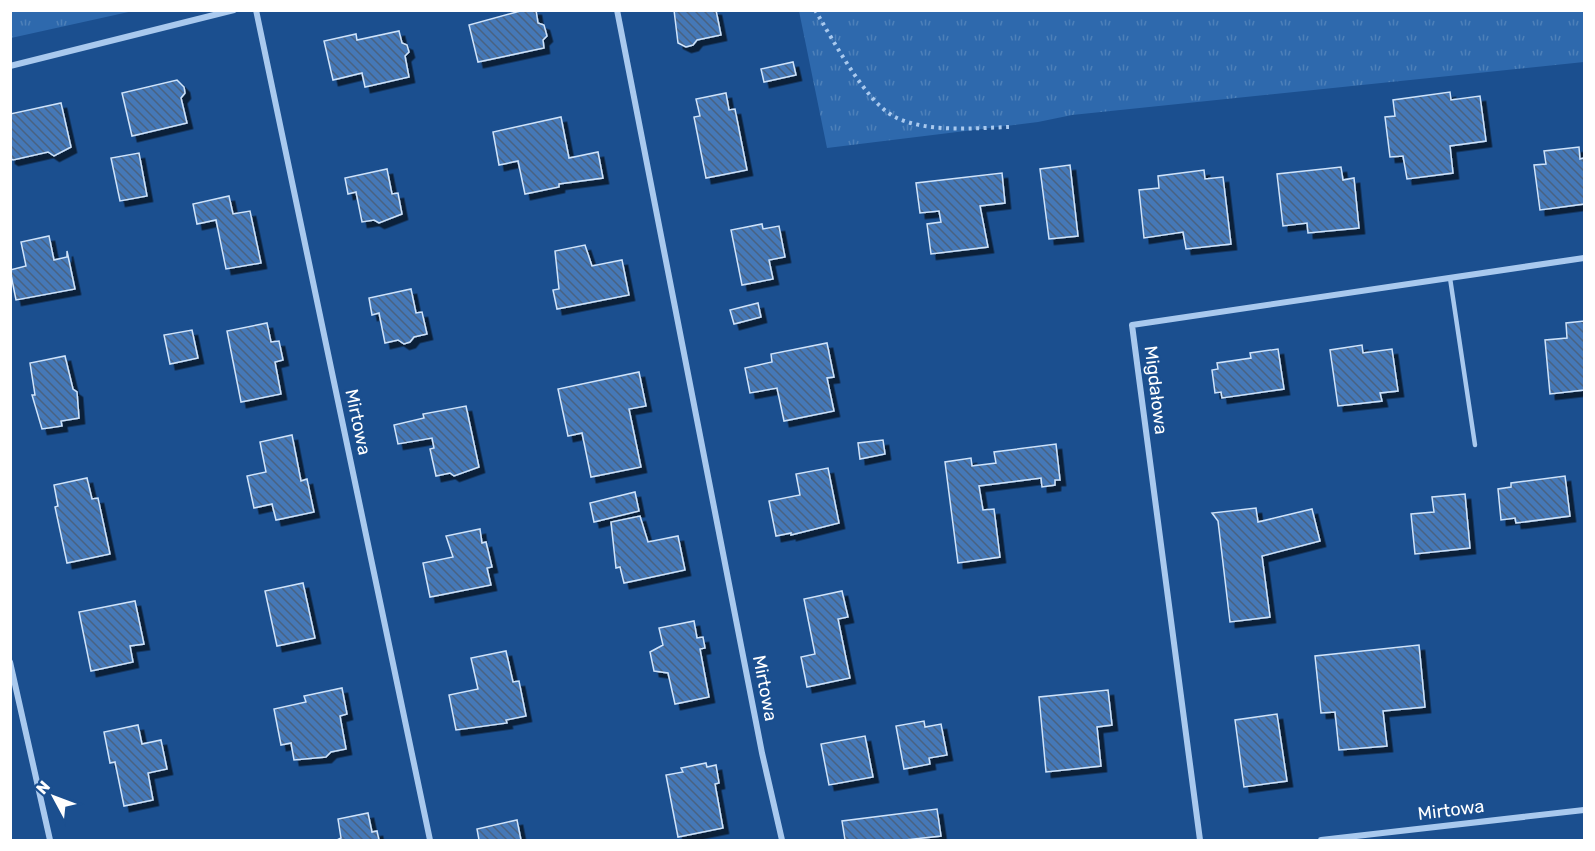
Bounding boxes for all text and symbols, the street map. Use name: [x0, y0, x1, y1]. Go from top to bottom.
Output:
street label: Migdałowa: [1140, 344, 1172, 436]
street label: Mirtowa: [340, 387, 376, 457]
street label: Mirtowa: [748, 653, 782, 723]
north arrow: [24, 767, 84, 827]
text: N: [32, 777, 54, 798]
street label: Mirtowa: [1417, 795, 1485, 825]

